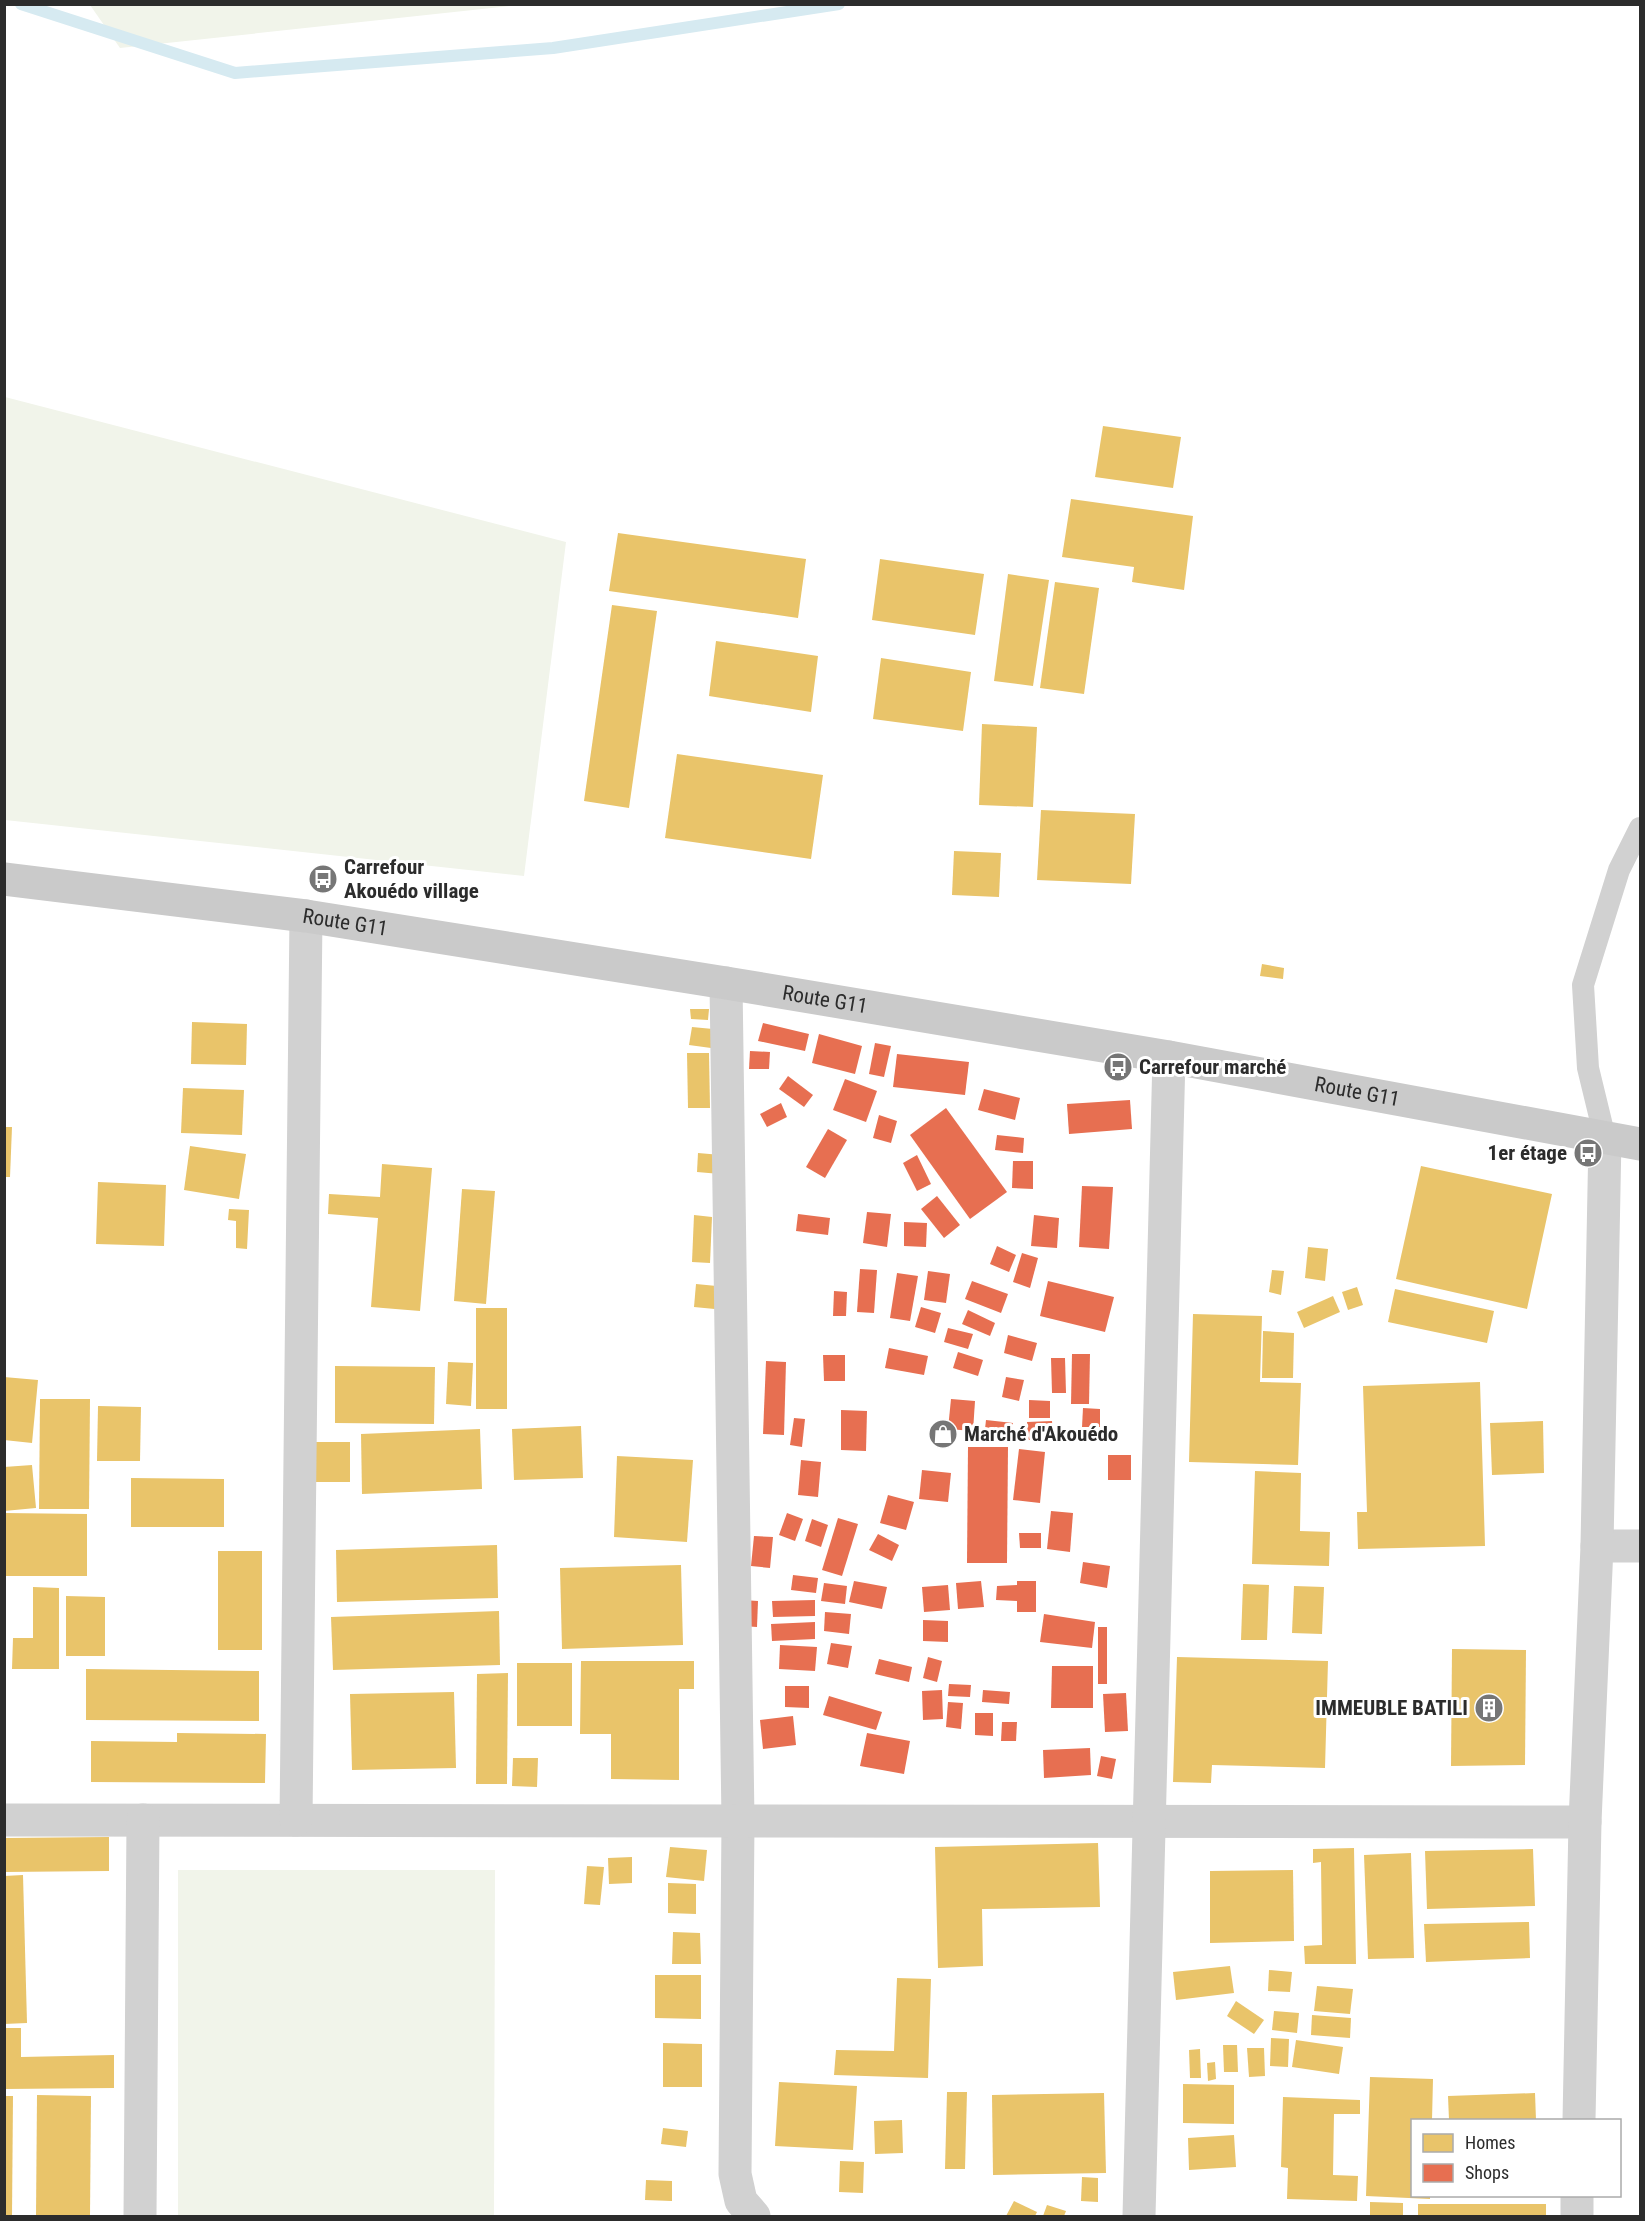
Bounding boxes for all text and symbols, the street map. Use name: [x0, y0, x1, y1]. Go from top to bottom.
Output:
place label: Carrefour Akouédo village: [344, 855, 479, 903]
bus stop icon: Carrefour Akouédo village: [307, 863, 339, 895]
street label: Route G11: [301, 904, 390, 941]
street label: Route G11: [781, 981, 869, 1018]
bus stop icon: Carrefour marché: [1102, 1051, 1134, 1083]
place label: Carrefour marché: [1139, 1055, 1286, 1079]
street label: Route G11: [1313, 1072, 1402, 1111]
bus stop icon: 1er étage: [1572, 1137, 1604, 1169]
place label: 1er étage: [1488, 1141, 1567, 1165]
shop icon: Marché d'Akouédo: [927, 1418, 959, 1450]
place label: Marché d'Akouédo: [964, 1422, 1118, 1446]
building icon: IMMEUBLE BATILI: [1473, 1692, 1505, 1724]
place label: IMMEUBLE BATILI: [1315, 1696, 1468, 1720]
legend: [1411, 2119, 1621, 2197]
text: Homes: [1465, 2132, 1515, 2153]
text: Shops: [1465, 2162, 1509, 2183]

